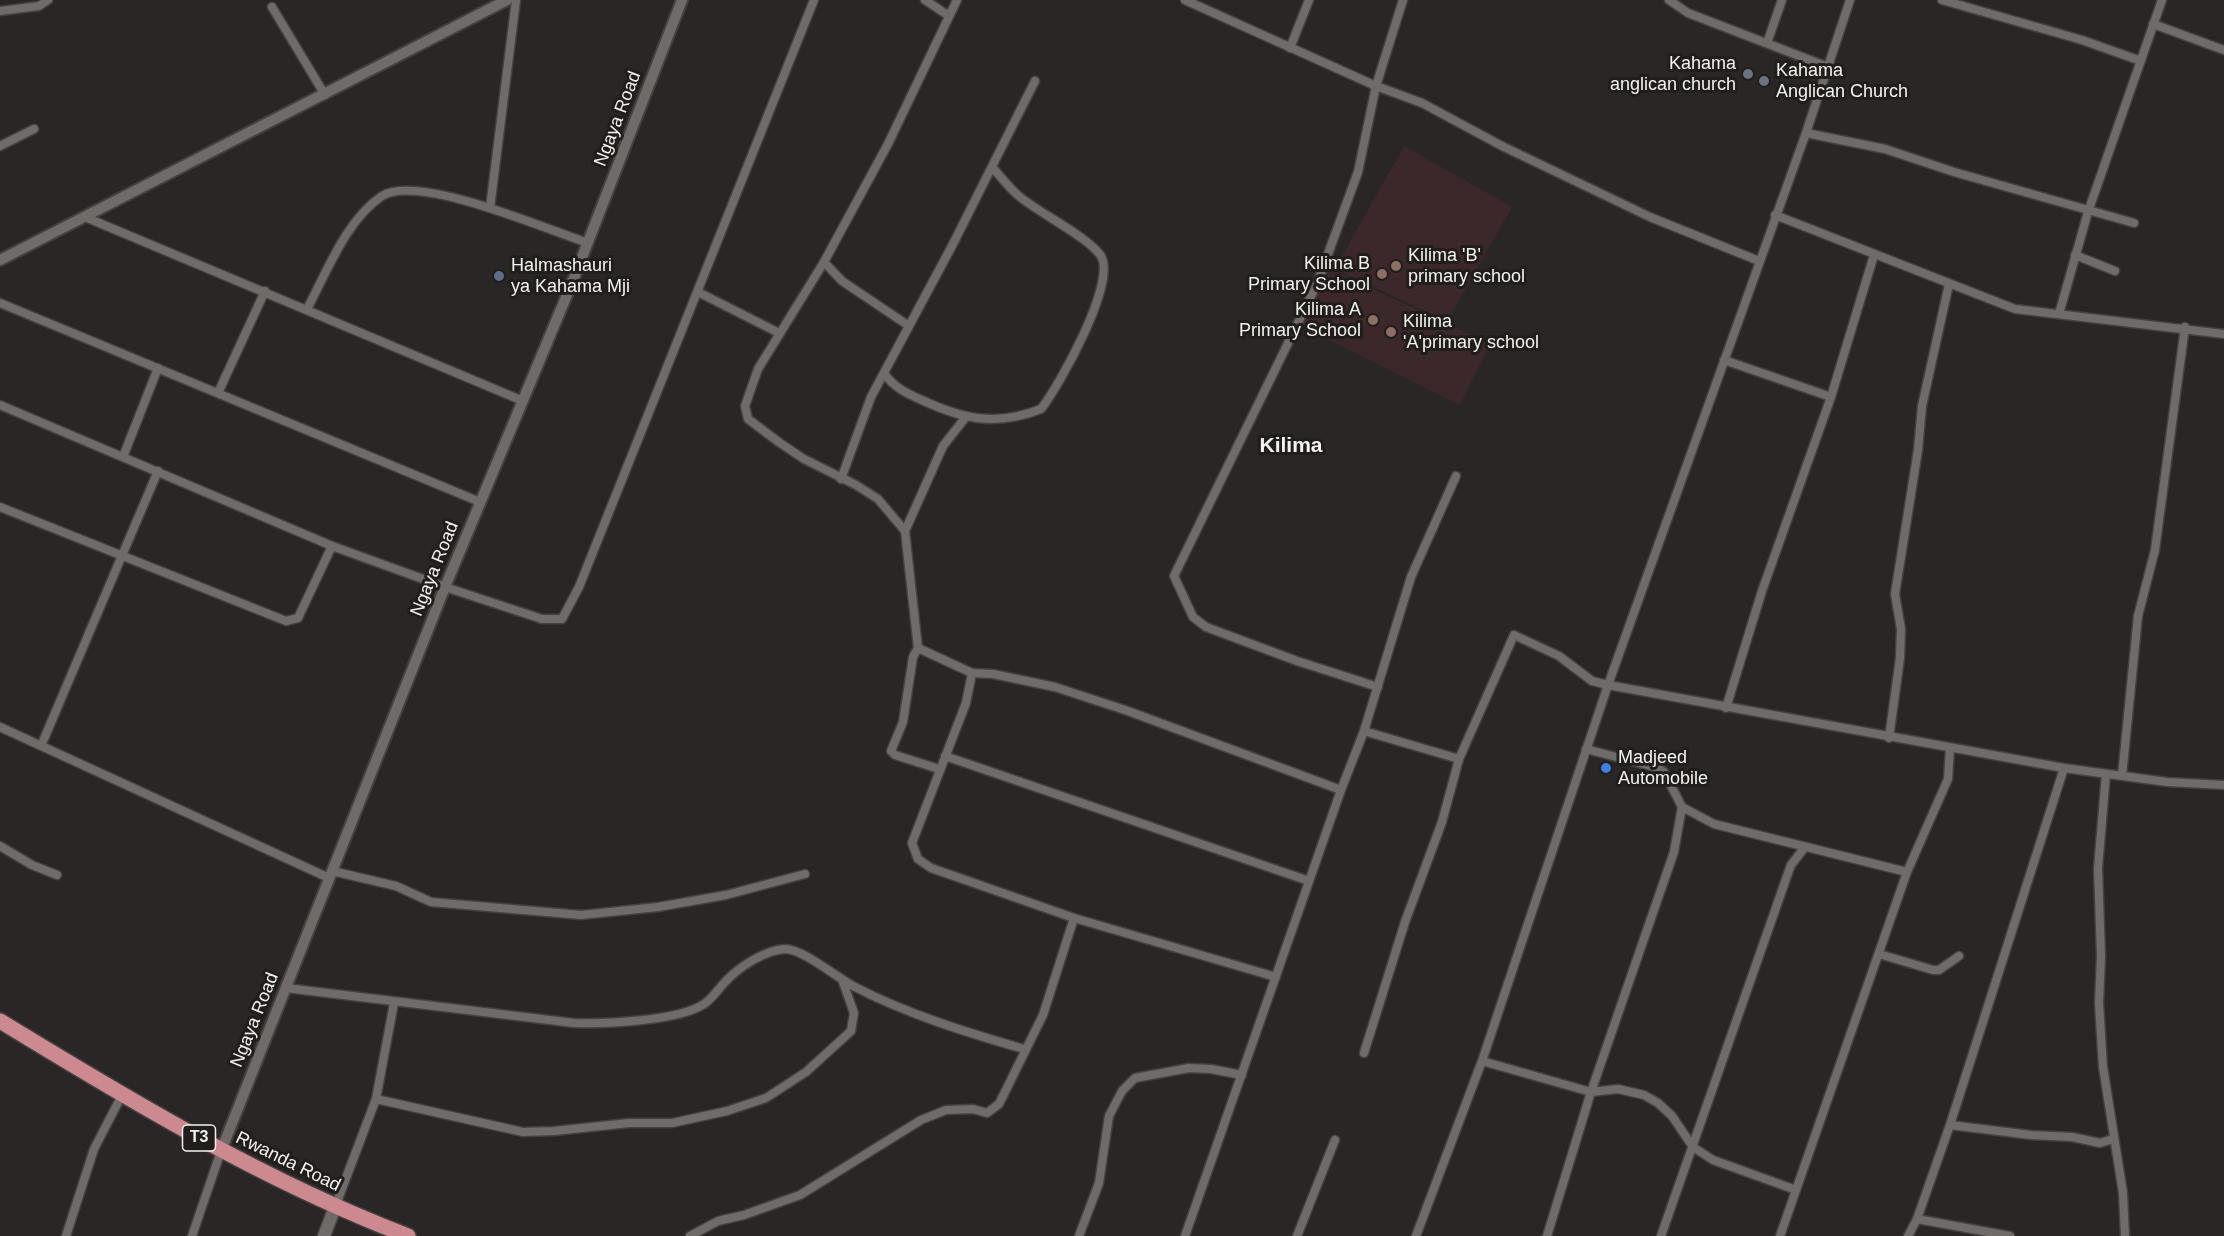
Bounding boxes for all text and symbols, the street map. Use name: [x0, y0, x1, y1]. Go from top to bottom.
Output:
place label: Kahama anglican church: [1610, 53, 1736, 96]
place label: Kahama Anglican Church: [1776, 60, 1908, 103]
marker: Kahama anglican church: [1741, 67, 1755, 81]
street label: Ngaya Road: [590, 68, 646, 170]
marker: Kahama Anglican Church: [1757, 74, 1771, 88]
place label: Kilima 'B' primary school: [1408, 245, 1525, 288]
place label: Kilima B Primary School: [1248, 253, 1370, 296]
place label: Halmashauri ya Kahama Mji: [511, 255, 630, 298]
marker: Kilima 'B' primary school: [1389, 259, 1403, 273]
marker: Kilima B Primary School: [1375, 267, 1389, 281]
marker: Halmashauri ya Kahama Mji: [492, 269, 506, 283]
place label: Kilima A Primary School: [1239, 299, 1361, 342]
place label: Kilima 'A'primary school: [1403, 311, 1539, 354]
marker: Kilima A Primary School: [1366, 313, 1380, 327]
marker: Kilima 'A'primary school: [1384, 325, 1398, 339]
district label: Kilima: [1259, 433, 1323, 459]
street label: Ngaya Road: [406, 519, 464, 619]
place label: Madjeed Automobile: [1618, 747, 1708, 789]
marker: Madjeed Automobile: [1599, 761, 1613, 775]
street label: Ngaya Road: [226, 970, 284, 1070]
road number: T3: [182, 1125, 216, 1151]
street label: Rwanda Road: [232, 1127, 344, 1197]

